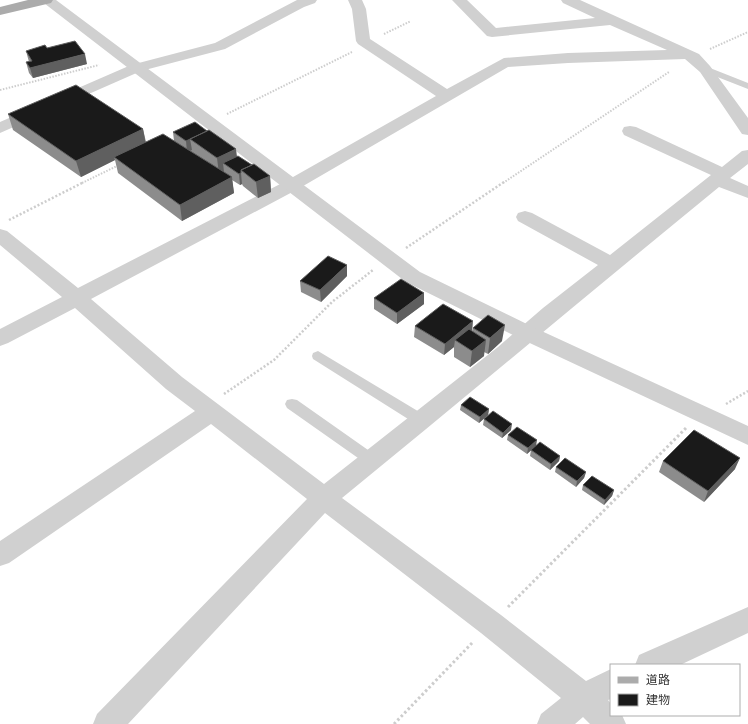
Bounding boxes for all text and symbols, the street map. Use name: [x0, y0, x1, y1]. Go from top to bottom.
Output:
legend: [610, 664, 740, 716]
text: 道路: [646, 672, 670, 686]
text: 建物: [646, 692, 670, 706]

